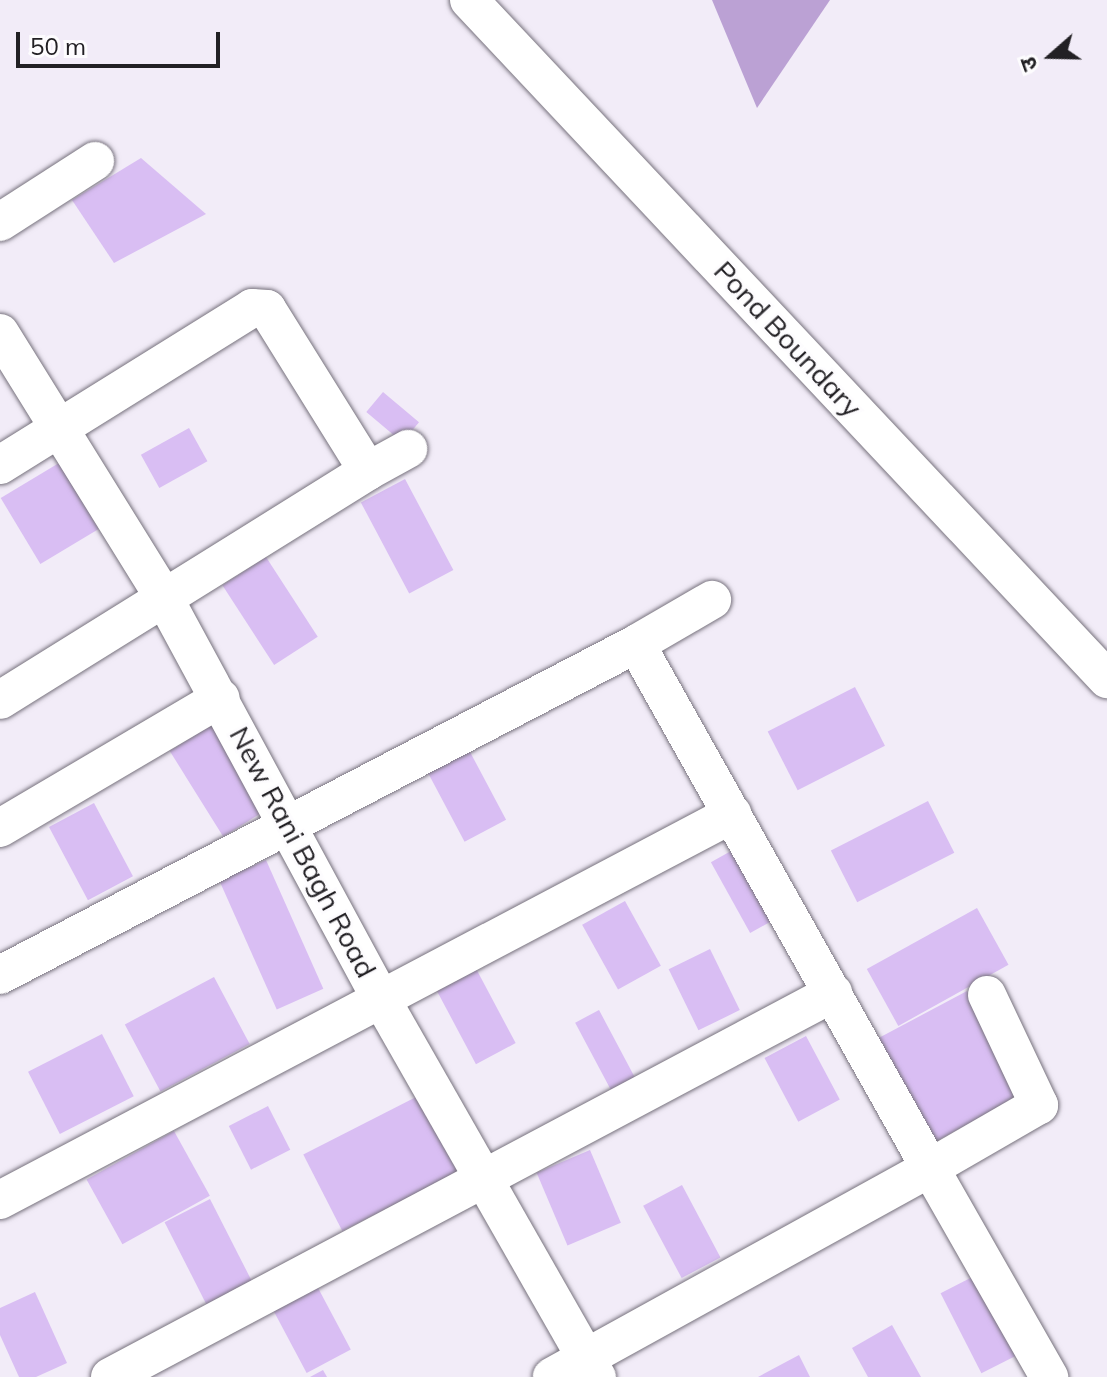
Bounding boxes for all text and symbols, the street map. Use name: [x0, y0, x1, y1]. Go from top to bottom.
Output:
scale bar: [20, 16, 224, 66]
north arrow: [1011, 16, 1091, 96]
text: 50 m: [30, 31, 86, 61]
text: उ: [1013, 53, 1044, 75]
street label: Pond Boundary: [707, 254, 869, 424]
street label: New Rani Bagh Road: [223, 721, 383, 983]

